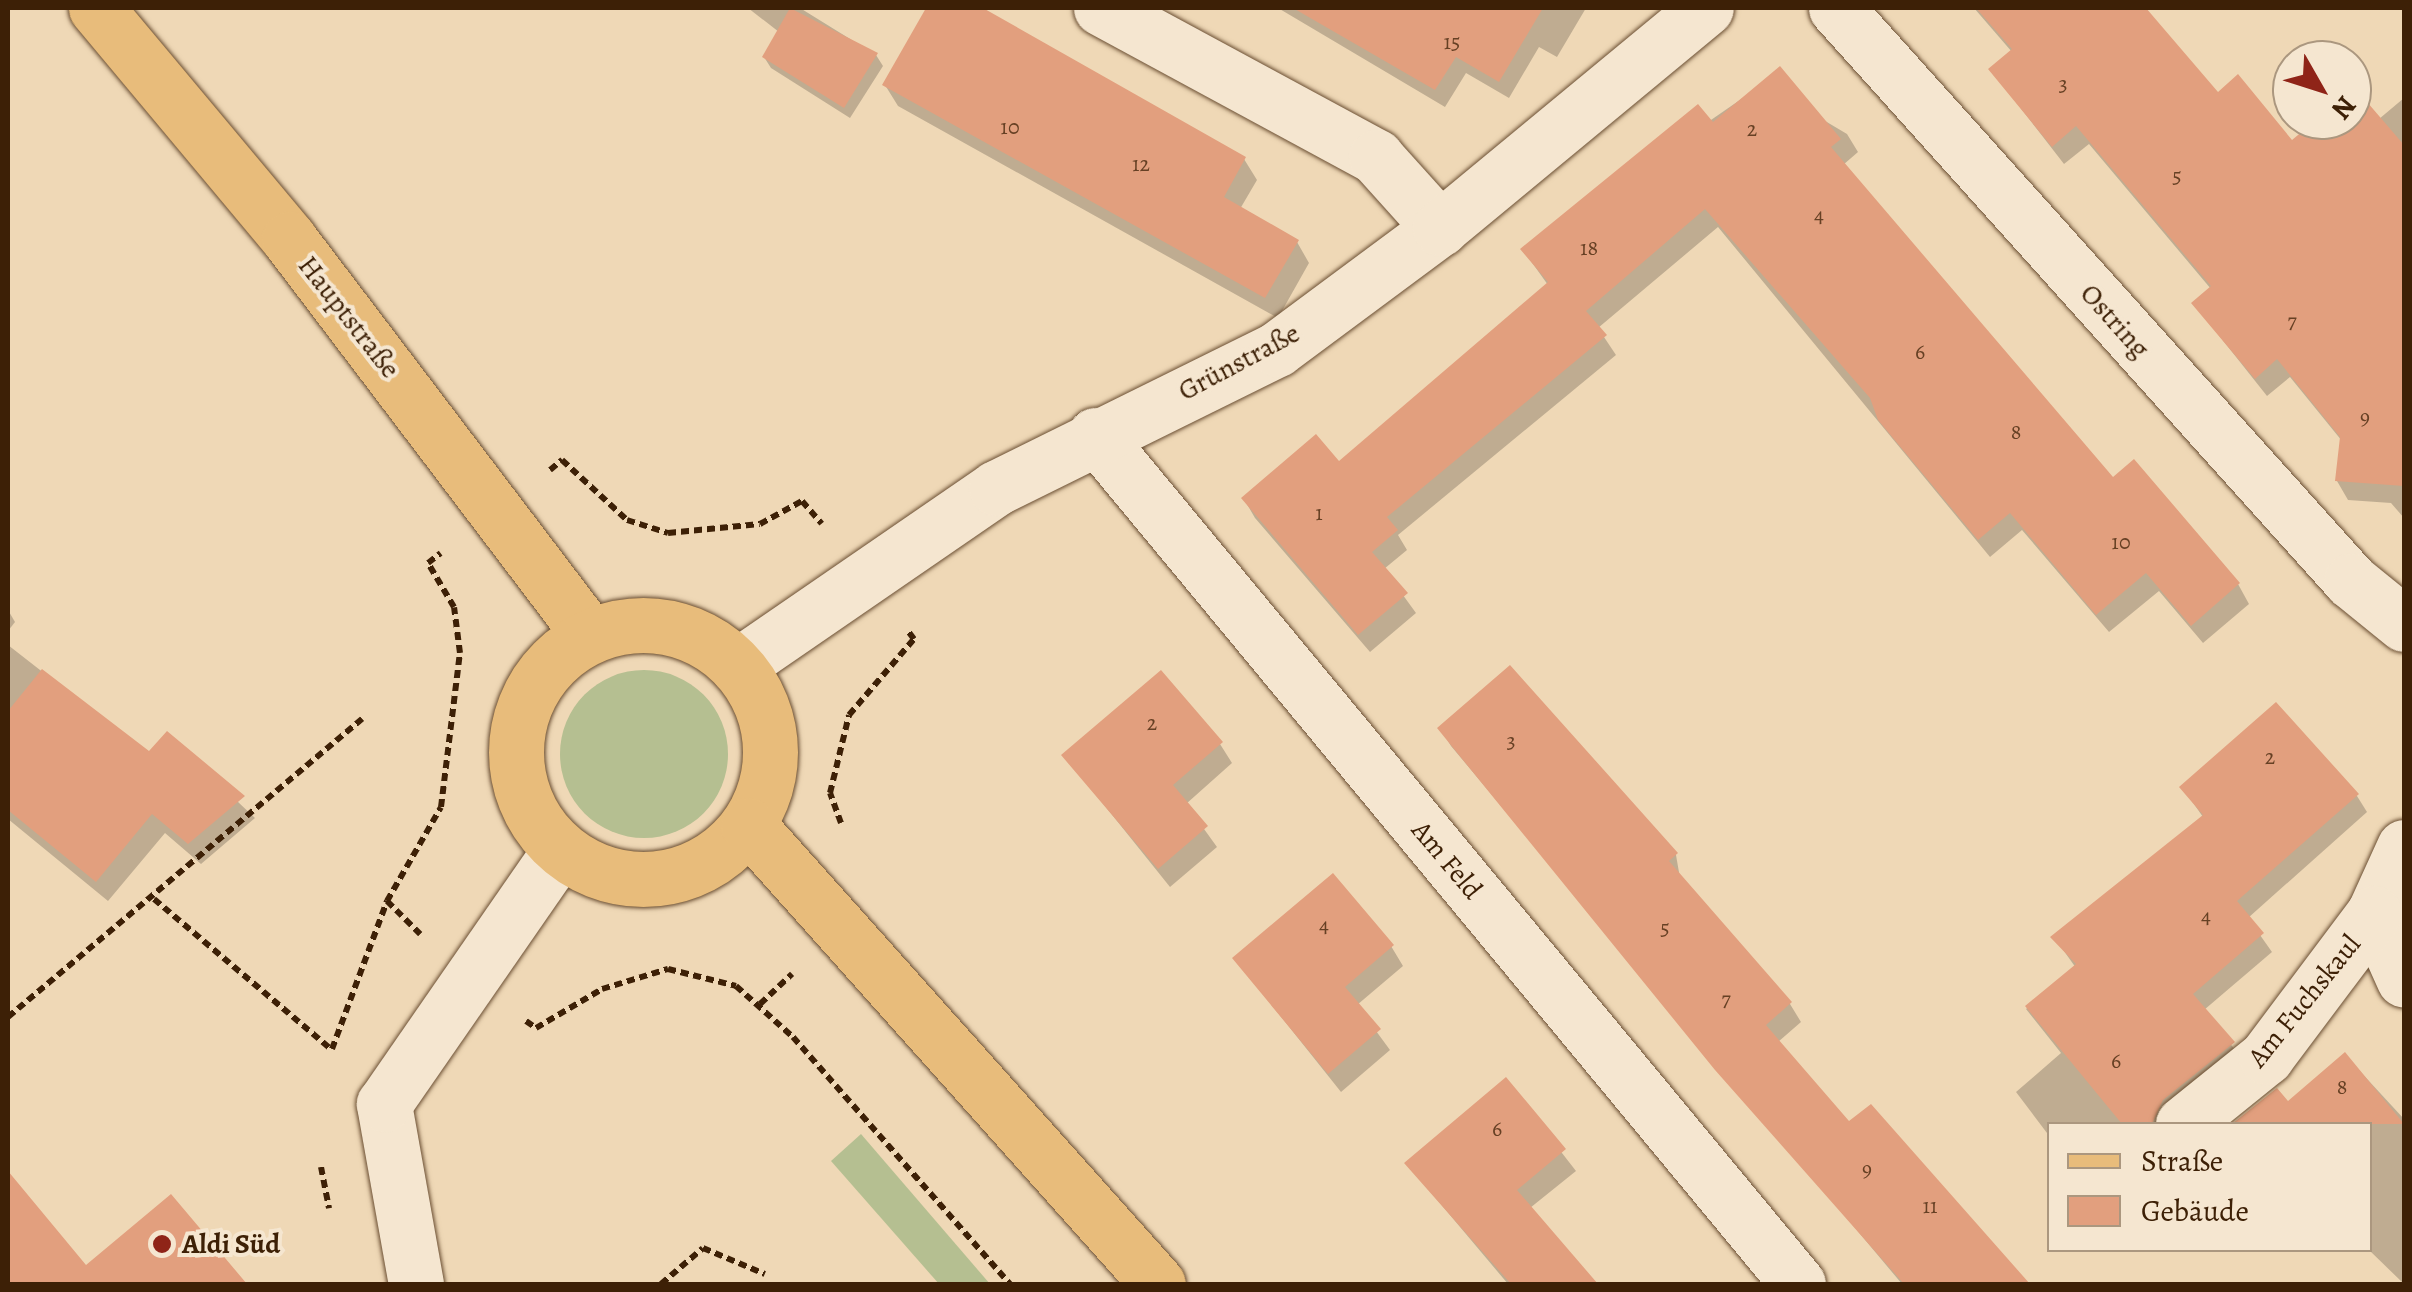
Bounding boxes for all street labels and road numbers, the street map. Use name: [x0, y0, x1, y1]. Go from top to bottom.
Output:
street label: Hauptstraße: [291, 249, 407, 385]
street label: Ostring: [2073, 277, 2157, 365]
street label: Grünstraße: [1173, 316, 1305, 408]
street label: Am Feld: [1405, 814, 1489, 906]
street label: Am Fuchskaul: [2240, 928, 2368, 1074]

